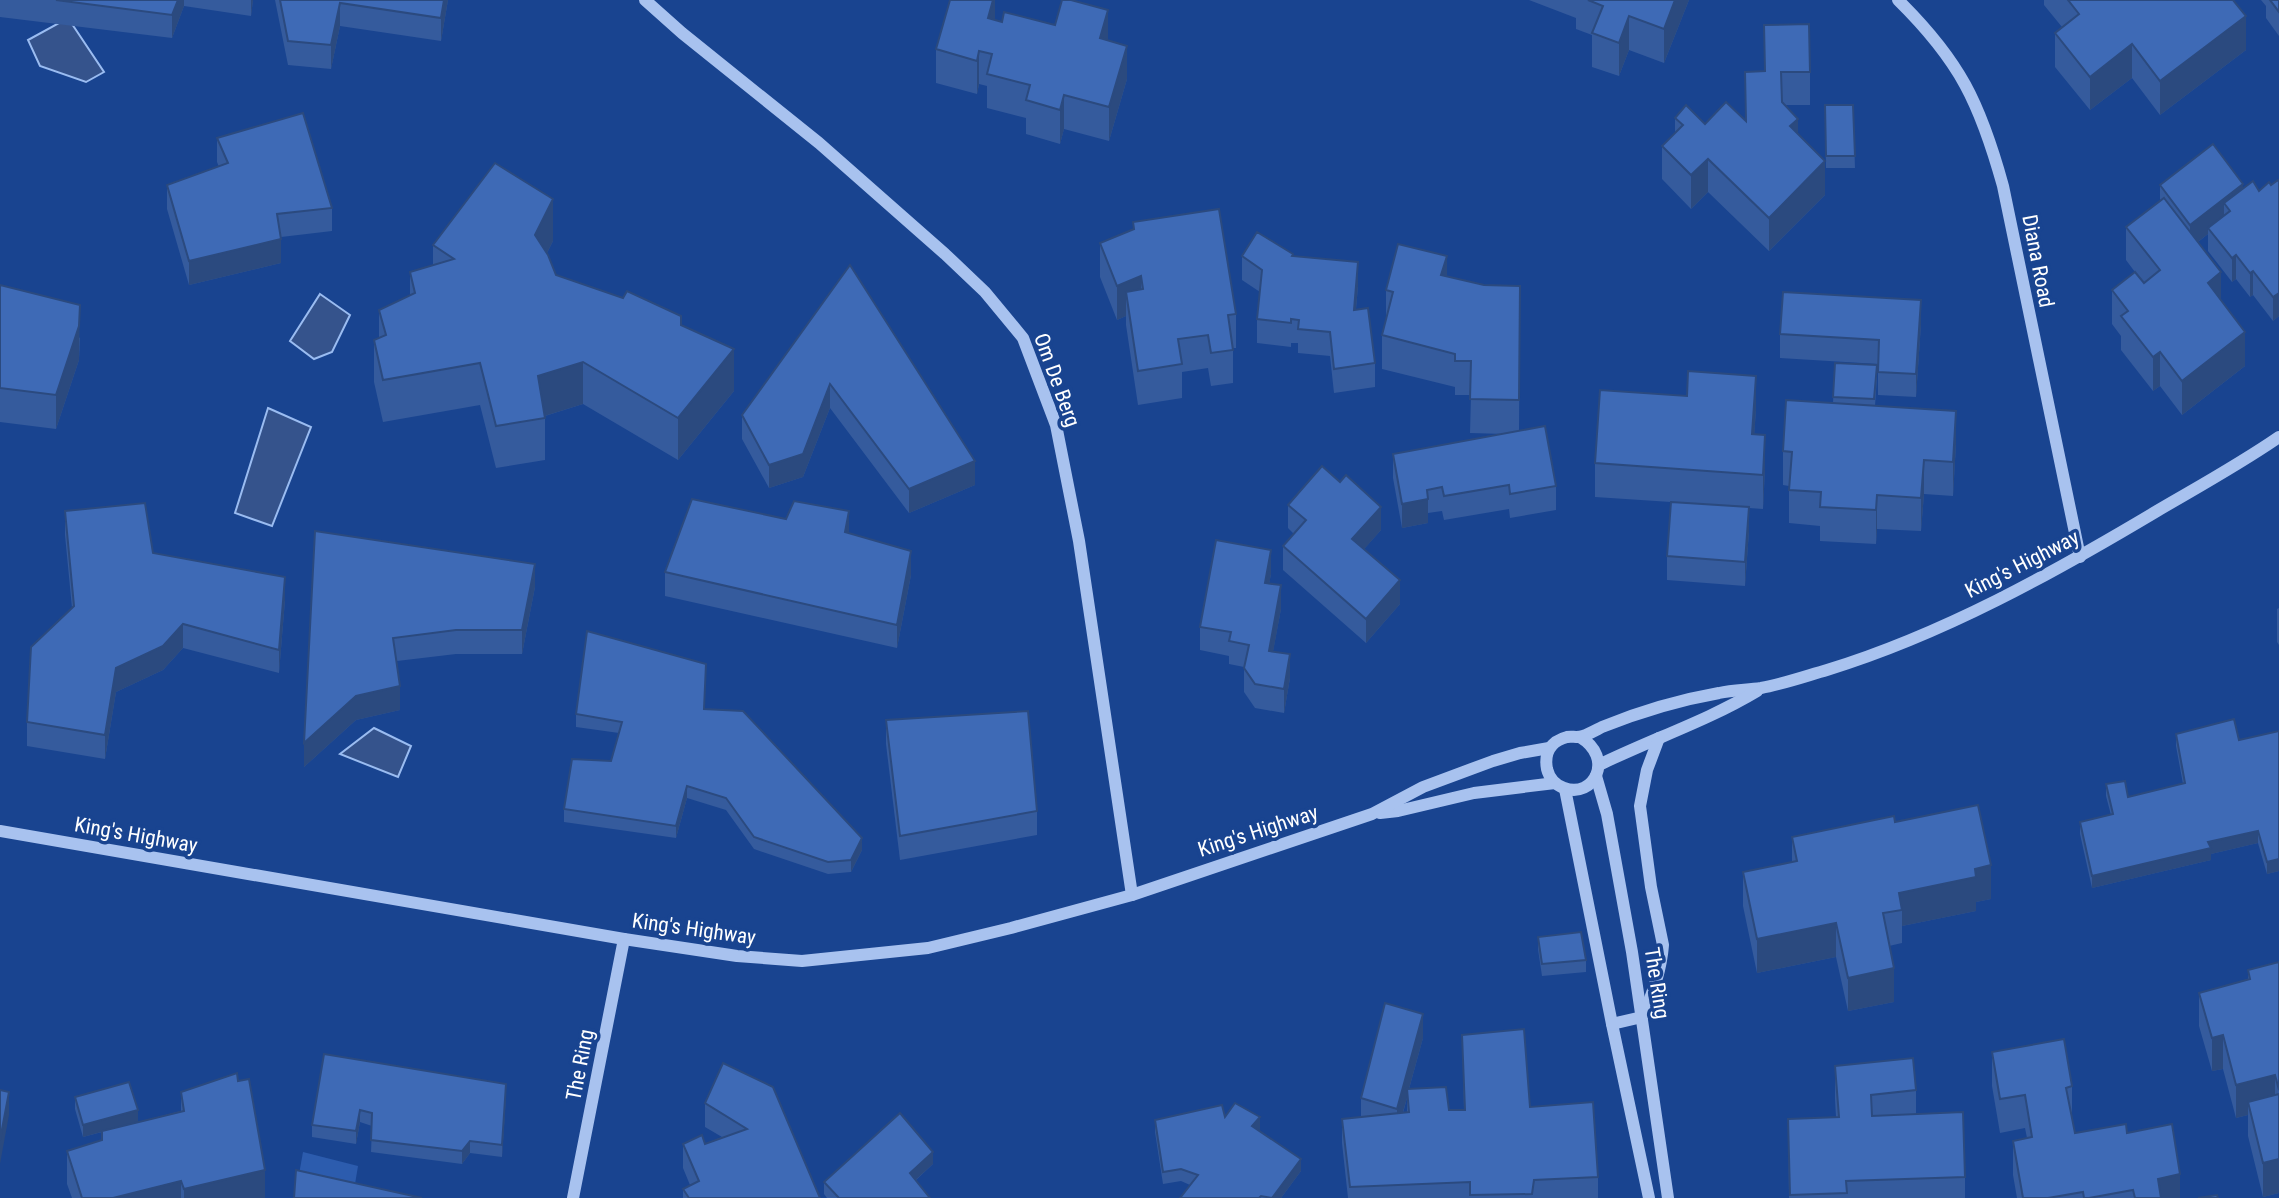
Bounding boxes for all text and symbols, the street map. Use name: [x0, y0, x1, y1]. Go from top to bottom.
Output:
street label: Diana Road: [2017, 213, 2059, 309]
street label: Om De Berg: [1029, 330, 1085, 430]
street label: King's Highway: [1961, 525, 2083, 603]
street label: King's Highway: [1195, 800, 1321, 862]
street label: King's Highway: [73, 812, 200, 858]
street label: King's Highway: [631, 908, 758, 950]
street label: The Ring: [1639, 945, 1675, 1021]
street label: The Ring: [561, 1027, 599, 1103]

